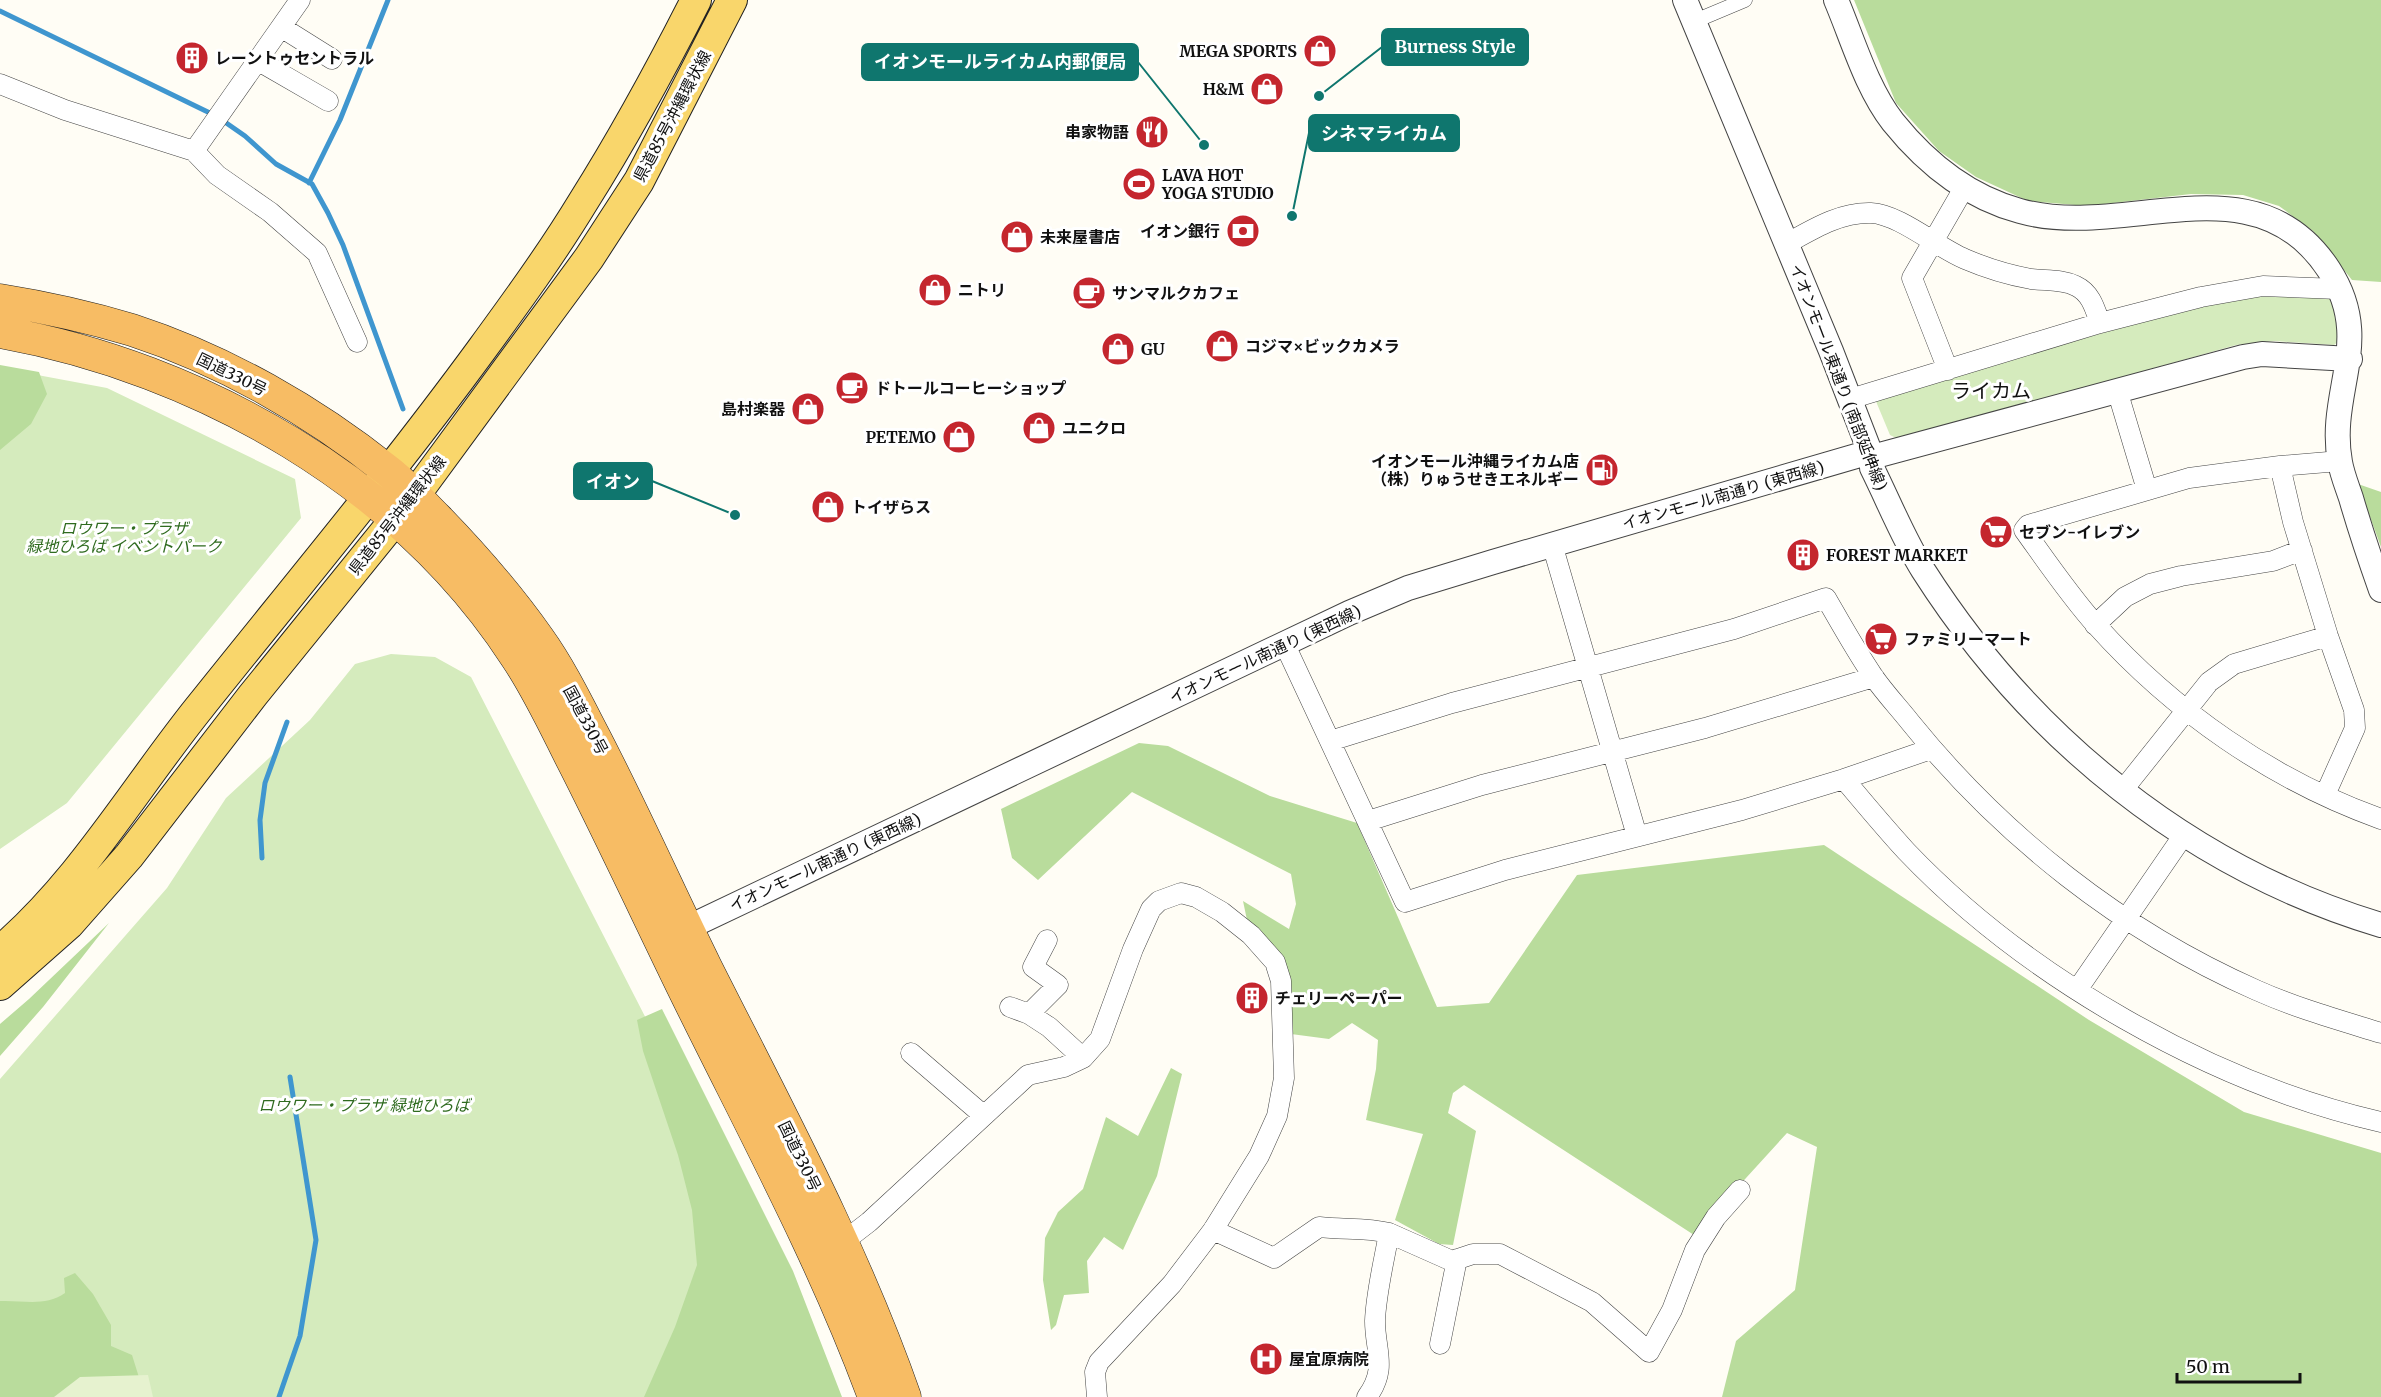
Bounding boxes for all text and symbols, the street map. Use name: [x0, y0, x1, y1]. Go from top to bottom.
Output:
callout: Burness Style: [1382, 29, 1528, 65]
shop icon: MEGA SPORTS: [1302, 33, 1338, 69]
text: Burness Style: [1394, 35, 1516, 58]
building icon: レーントゥセントラル: [174, 40, 210, 76]
place label: MEGA SPORTS: [1179, 41, 1297, 61]
callout: イオンモールライカム内郵便局: [862, 44, 1138, 80]
street label: 県道85号沖縄環状線: [629, 47, 715, 185]
place label: レーントゥセントラル: [215, 48, 374, 68]
text: イオンモールライカム内郵便局: [874, 50, 1126, 73]
shop icon: H&M: [1249, 71, 1285, 107]
place label: H&M: [1203, 79, 1245, 99]
restaurant icon: 串家物語: [1134, 114, 1170, 150]
callout: シネマライカム: [1309, 115, 1459, 151]
place label: 串家物語: [1065, 122, 1129, 142]
text: シネマライカム: [1321, 122, 1447, 145]
place label: LAVA HOT YOGA STUDIO: [1161, 165, 1274, 203]
sports icon: LAVA HOT YOGA STUDIO: [1121, 166, 1157, 202]
bank icon: イオン銀行: [1225, 213, 1261, 249]
shop icon: 未来屋書店: [999, 219, 1035, 255]
place label: イオン銀行: [1140, 221, 1220, 241]
place label: 未来屋書店: [1040, 227, 1120, 247]
street label: イオンモール東通り (南部延伸線): [1786, 261, 1892, 493]
shop icon: ニトリ: [917, 272, 953, 308]
cafe icon: サンマルクカフェ: [1071, 275, 1107, 311]
place label: ニトリ: [958, 280, 1006, 300]
place label: サンマルクカフェ: [1112, 283, 1240, 303]
shop icon: コジマ×ビックカメラ: [1204, 328, 1240, 364]
shop icon: GU: [1100, 331, 1136, 367]
place label: コジマ×ビックカメラ: [1245, 336, 1400, 356]
place label: GU: [1141, 339, 1165, 359]
street label: 国道330号: [194, 348, 270, 400]
cafe icon: ドトールコーヒーショップ: [834, 370, 870, 406]
place label: ドトールコーヒーショップ: [875, 378, 1066, 398]
district label: ライカム: [1951, 378, 2031, 403]
shop icon: 島村楽器: [790, 391, 826, 427]
place label: 島村楽器: [721, 399, 786, 419]
shop icon: ユニクロ: [1021, 410, 1057, 446]
place label: ユニクロ: [1062, 418, 1126, 438]
shop icon: PETEMO: [941, 419, 977, 455]
place label: PETEMO: [865, 427, 936, 447]
street label: 県道85号沖縄環状線: [344, 451, 450, 579]
place label: イオンモール沖縄ライカム店 （株）りゅうせきエネルギー: [1371, 451, 1579, 489]
fuel station icon: イオンモール沖縄ライカム店 （株）りゅうせきエネルギー: [1584, 452, 1620, 488]
street label: イオンモール南通り (東西線): [1620, 457, 1826, 533]
callout: イオン: [574, 463, 652, 499]
text: イオン: [586, 470, 640, 493]
shop icon: トイザらス: [810, 489, 846, 525]
place label: トイザらス: [851, 497, 931, 517]
supermarket icon: セブン-イレブン: [1978, 514, 2014, 550]
park label: ロウワー・プラザ 緑地ひろば イベントパーク: [26, 518, 223, 556]
place label: セブン-イレブン: [2019, 522, 2140, 542]
building icon: FOREST MARKET: [1785, 537, 1821, 573]
place label: FOREST MARKET: [1826, 545, 1968, 565]
street label: イオンモール南通り (東西線): [1166, 601, 1364, 707]
supermarket icon: ファミリーマート: [1863, 621, 1899, 657]
place label: ファミリーマート: [1904, 629, 2032, 649]
street label: 国道330号: [559, 682, 613, 758]
street label: イオンモール南通り (東西線): [726, 809, 924, 915]
building icon: チェリーペーパー: [1234, 980, 1270, 1016]
place label: チェリーペーパー: [1275, 988, 1403, 1008]
park label: ロウワー・プラザ 緑地ひろば: [258, 1095, 473, 1115]
street label: 国道330号: [774, 1118, 826, 1194]
hospital icon: 屋宜原病院: [1248, 1341, 1284, 1377]
scale bar: [2177, 1346, 2300, 1384]
place label: 屋宜原病院: [1289, 1349, 1369, 1369]
text: 50 m: [2186, 1355, 2230, 1378]

